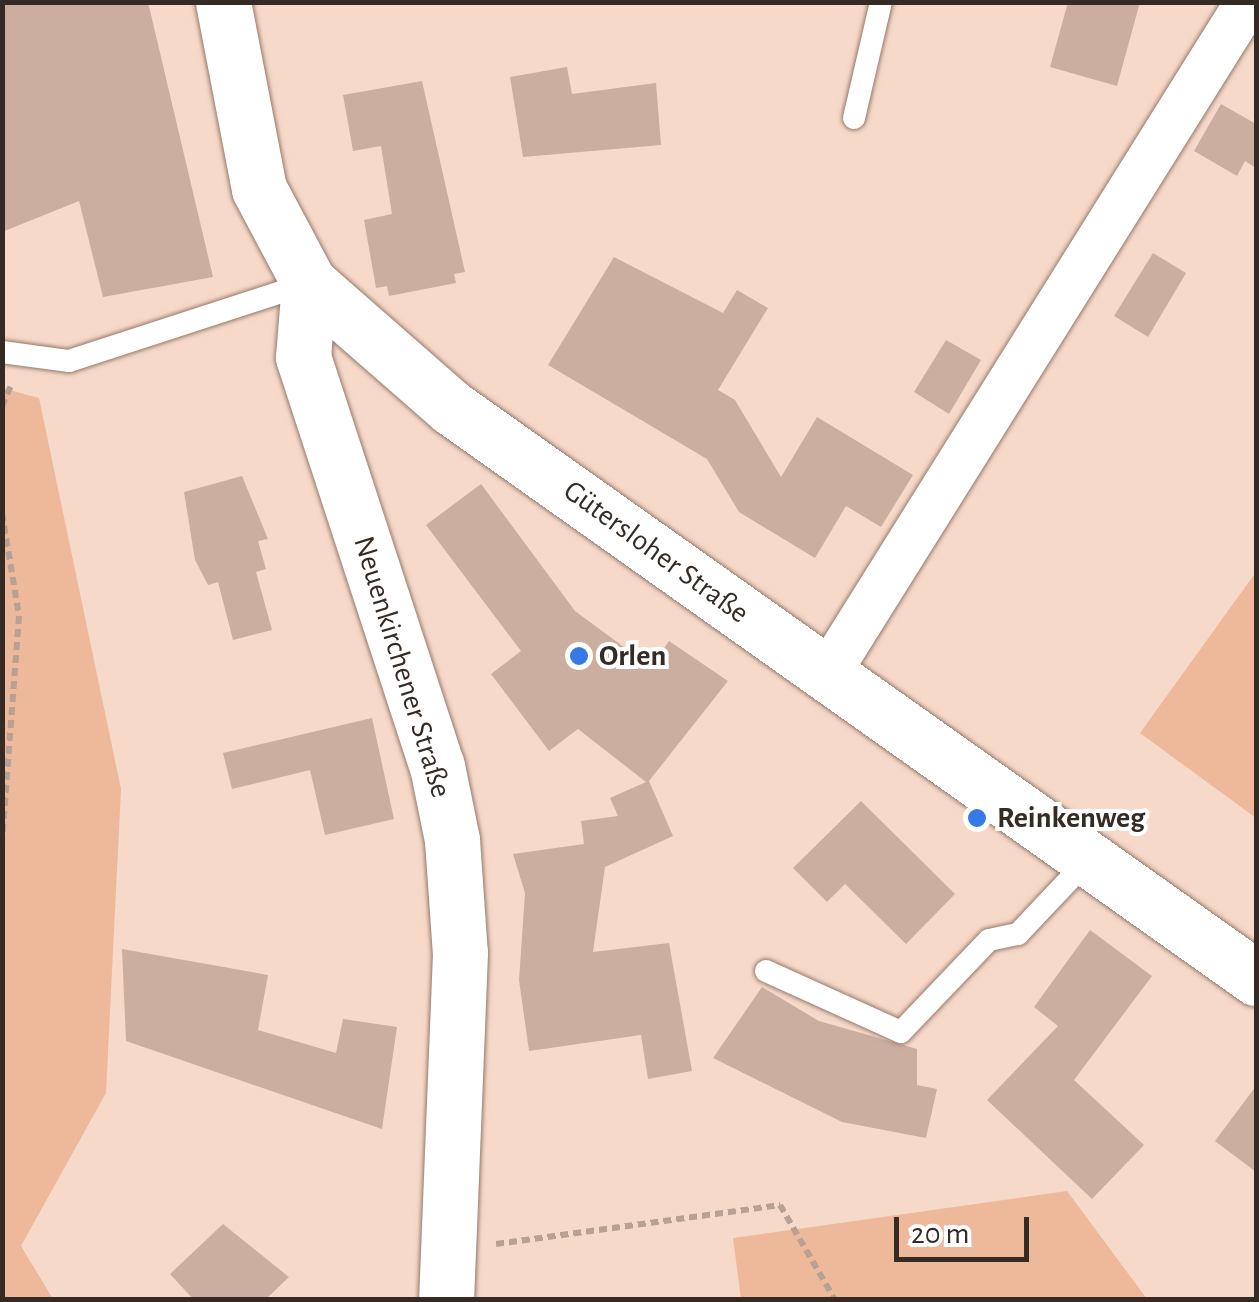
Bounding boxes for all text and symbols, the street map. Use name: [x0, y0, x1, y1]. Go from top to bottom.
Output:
street label: Gütersloher Straße: [556, 473, 756, 631]
street label: Neuenkirchener Straße: [345, 532, 459, 802]
place label: Orlen: [599, 638, 666, 674]
marker: Orlen: [568, 645, 590, 667]
place label: Reinkenweg: [997, 800, 1145, 836]
marker: Reinkenweg: [966, 807, 988, 829]
scale bar: [899, 1197, 1034, 1259]
text: 20 m: [911, 1219, 969, 1249]

